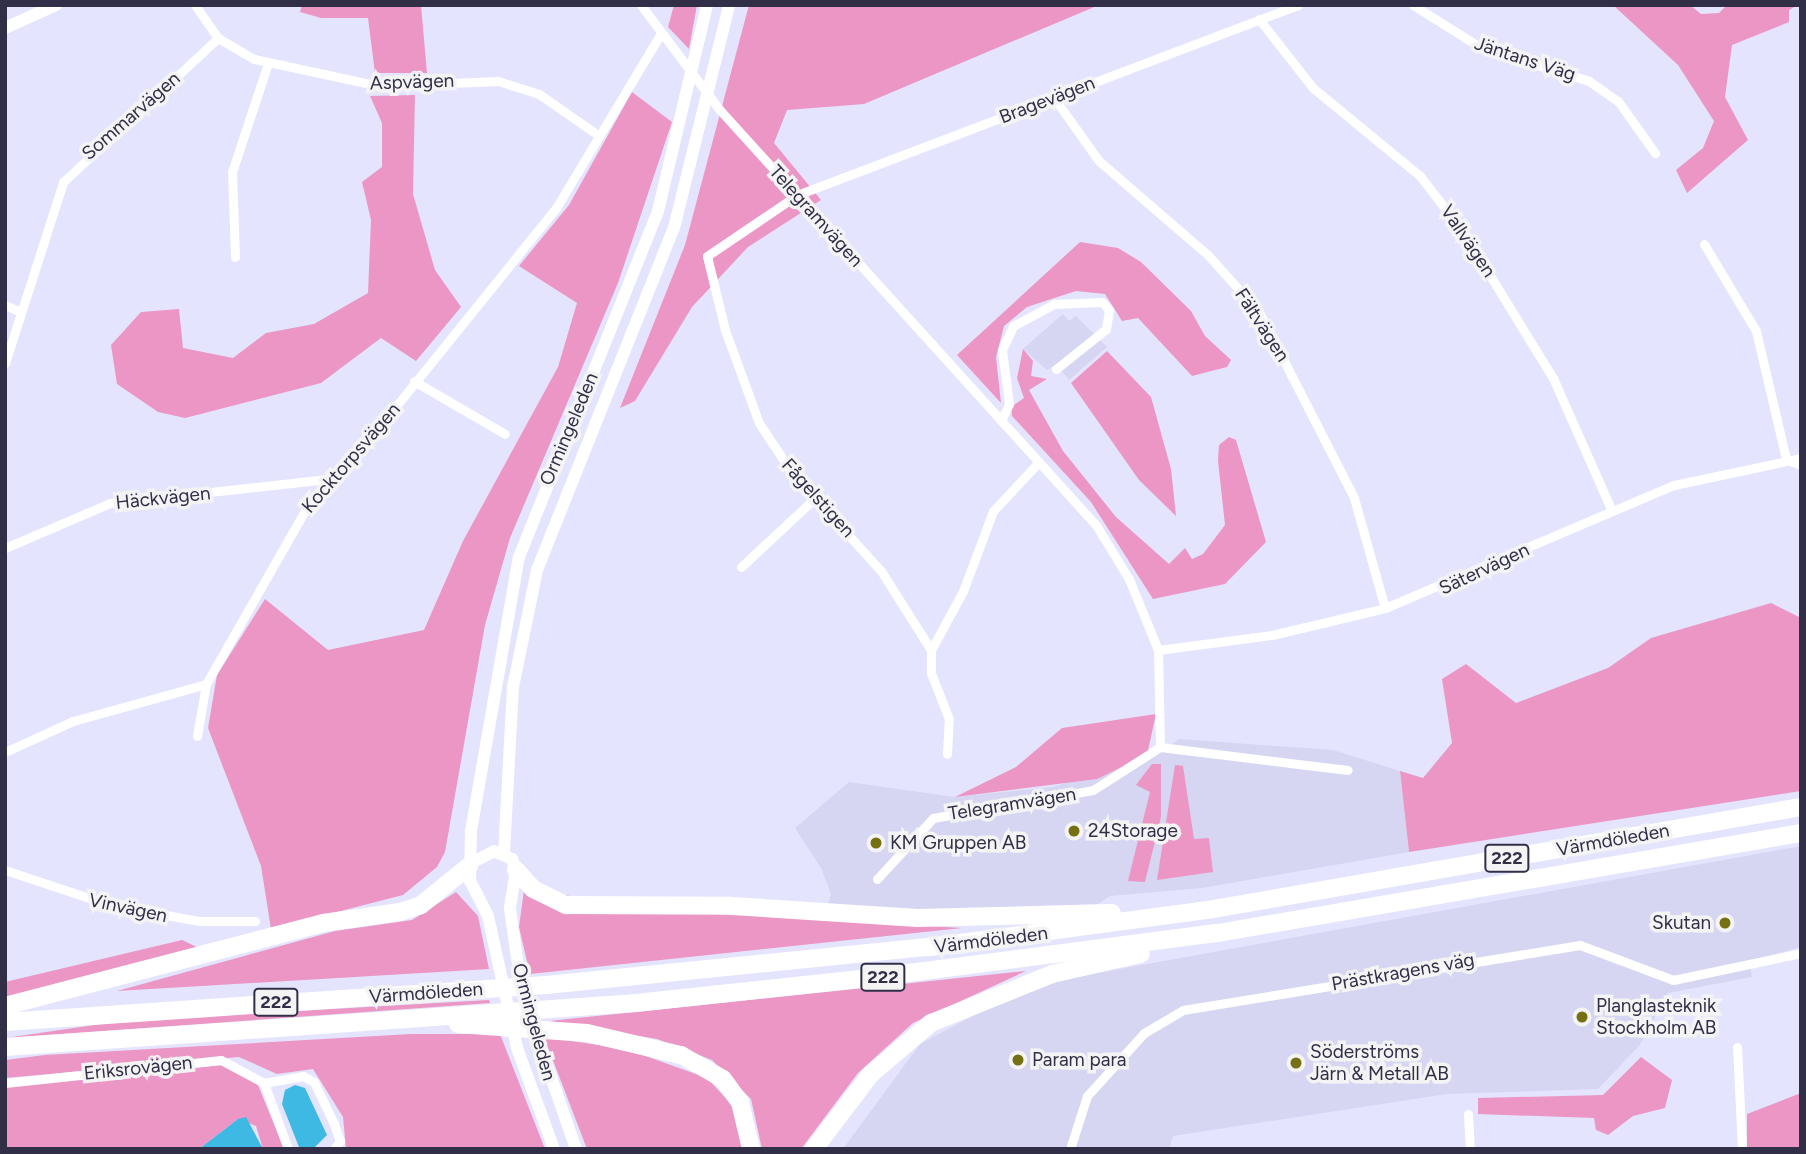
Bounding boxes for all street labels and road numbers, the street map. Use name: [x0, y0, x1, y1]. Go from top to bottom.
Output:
street label: Jäntans Väg: [1472, 32, 1578, 86]
street label: Sommarvägen: [77, 67, 185, 165]
street label: Aspvägen: [369, 69, 455, 95]
street label: Bragevägen: [996, 71, 1098, 129]
street label: Telegramvägen: [764, 160, 868, 272]
street label: Vallvägen: [1436, 201, 1500, 281]
street label: Fältvägen: [1230, 284, 1294, 366]
street label: Ormingeleden: [535, 369, 603, 489]
street label: Kocktorpsvägen: [297, 398, 405, 518]
street label: Fågelstigen: [777, 454, 859, 542]
street label: Häckvägen: [115, 482, 211, 514]
street label: Sätervägen: [1435, 538, 1533, 600]
street label: Telegramvägen: [946, 783, 1078, 825]
street label: Värmdöleden: [1555, 819, 1671, 861]
road number: 222: [1484, 844, 1530, 872]
street label: Vinvägen: [87, 889, 169, 927]
street label: Värmdöleden: [933, 922, 1049, 958]
street label: Prästkragens väg: [1330, 948, 1476, 996]
street label: Ormingeleden: [507, 961, 561, 1083]
road number: 222: [860, 962, 906, 992]
street label: Värmdöleden: [368, 978, 484, 1008]
road number: 222: [253, 987, 299, 1016]
street label: Eriksrovägen: [83, 1051, 193, 1085]

